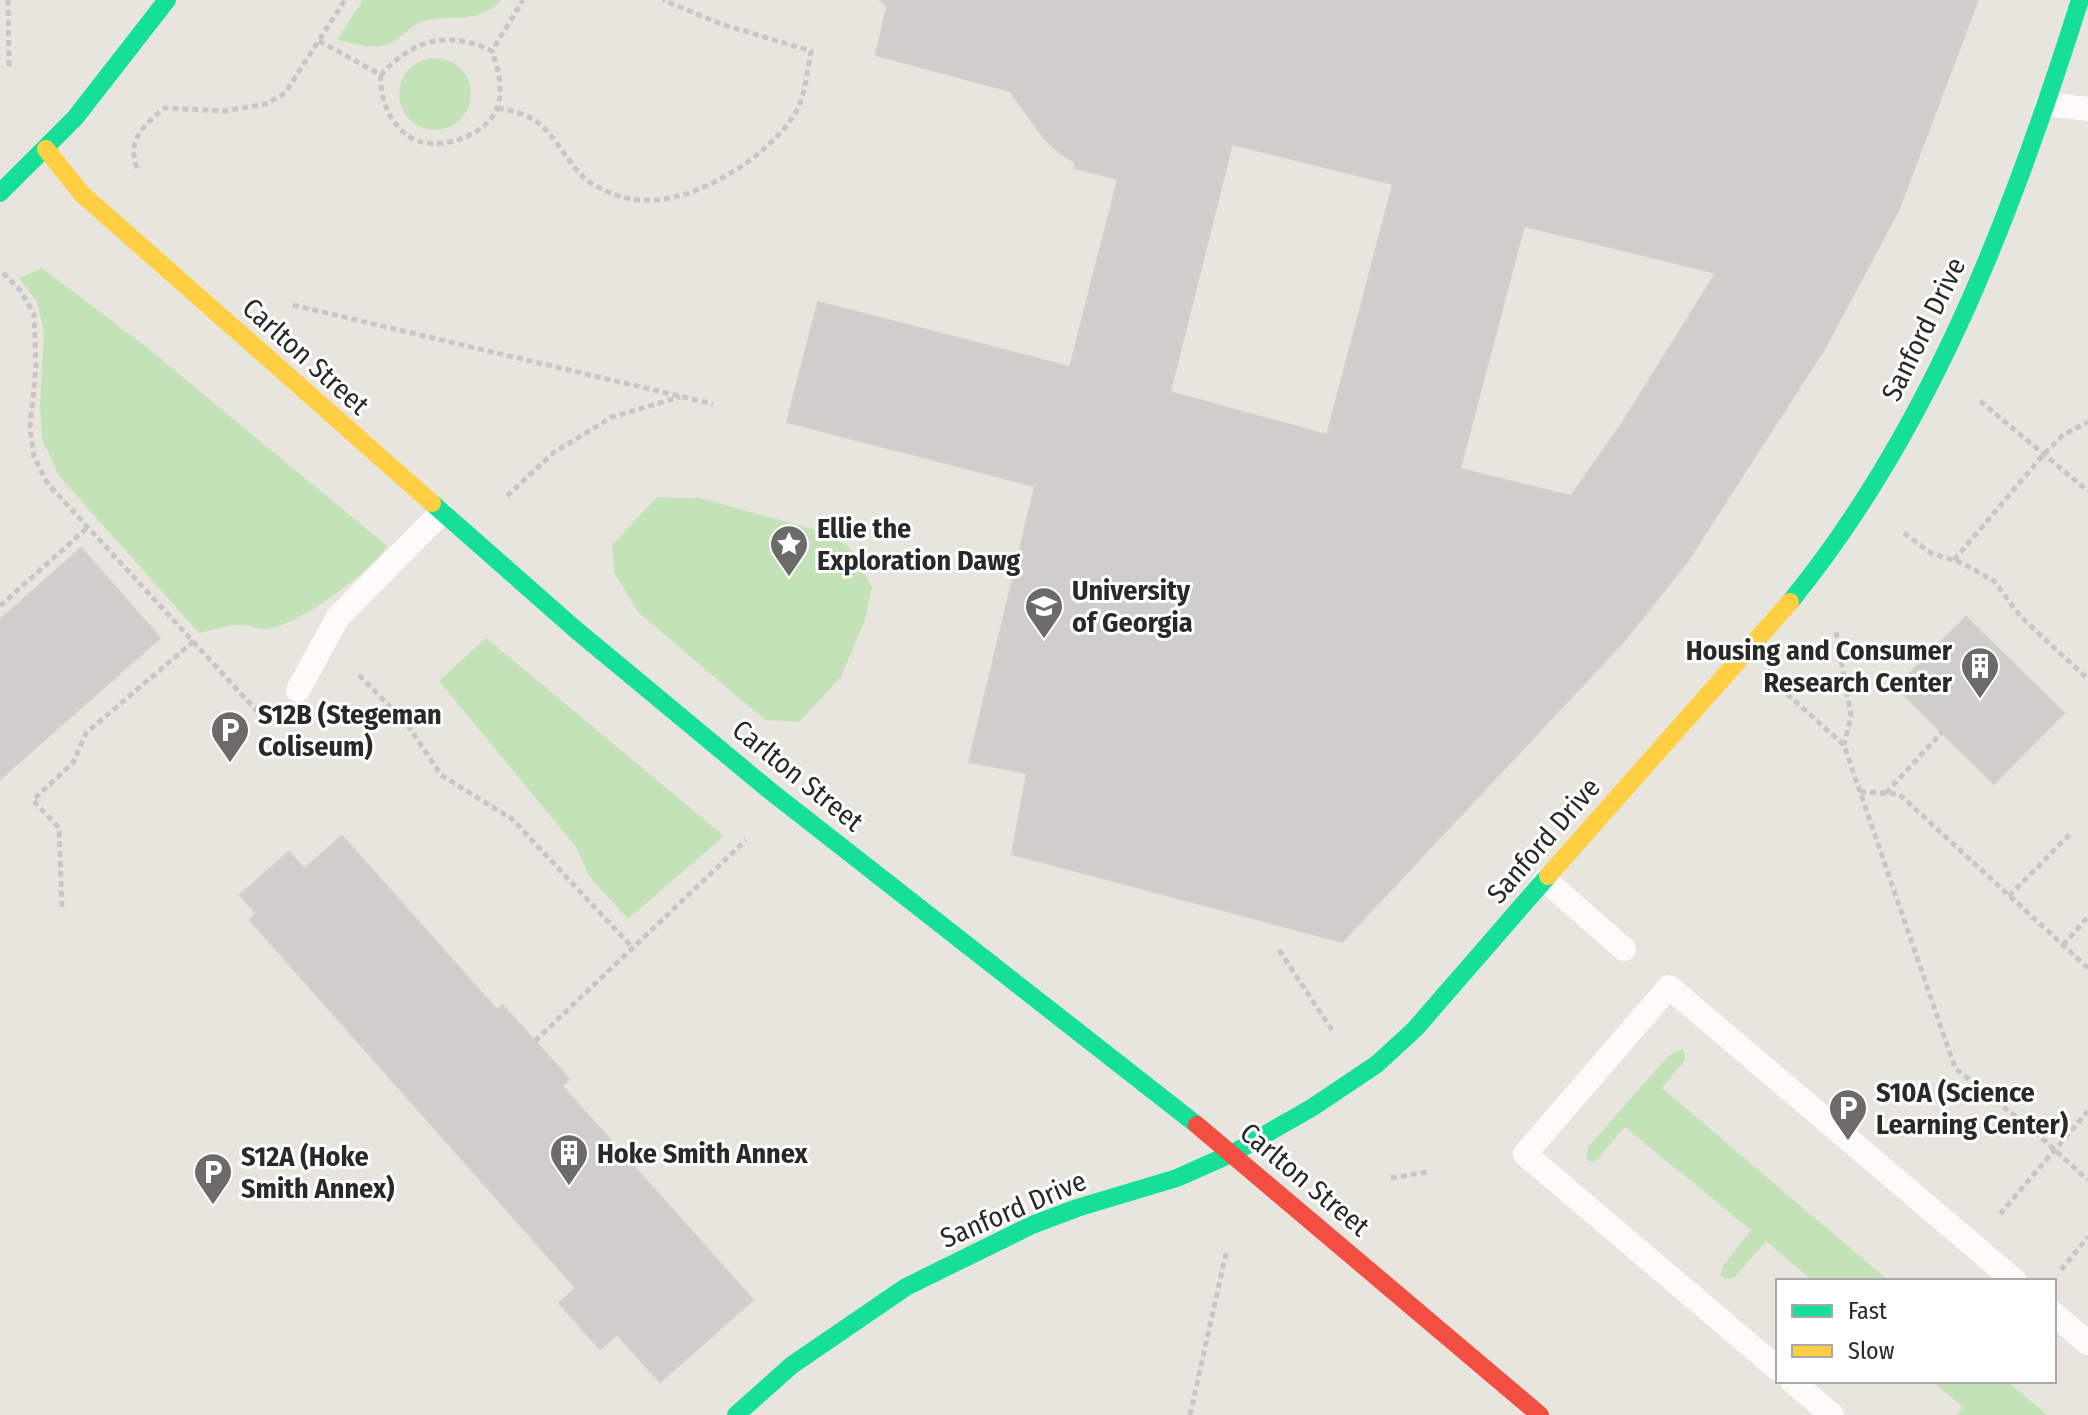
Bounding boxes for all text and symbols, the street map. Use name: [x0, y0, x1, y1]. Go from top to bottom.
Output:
street label: Sanford Drive: [1875, 252, 1972, 406]
street label: Carlton Street: [236, 291, 376, 422]
place label: Ellie the Exploration Dawg: [817, 512, 1020, 577]
place icon: Ellie the Exploration Dawg: [768, 523, 810, 578]
place label: University of Georgia: [1072, 574, 1193, 639]
school or university icon: University of Georgia: [1023, 585, 1065, 640]
place label: Housing and Consumer Research Center: [1686, 634, 1953, 699]
building icon: Housing and Consumer Research Center: [1959, 645, 2001, 700]
place label: S12B (Stegeman Coliseum): [258, 698, 442, 763]
parking icon: S12B (Stegeman Coliseum): [209, 709, 251, 764]
street label: Carlton Street: [726, 713, 870, 839]
street label: Sanford Drive: [1480, 771, 1607, 910]
place label: S10A (Science Learning Center): [1876, 1076, 2069, 1141]
parking icon: S10A (Science Learning Center): [1827, 1087, 1869, 1142]
street label: Carlton Street: [1233, 1116, 1377, 1243]
building icon: Hoke Smith Annex: [548, 1132, 590, 1187]
place label: Hoke Smith Annex: [597, 1137, 809, 1170]
place label: S12A (Hoke Smith Annex): [241, 1140, 395, 1205]
parking icon: S12A (Hoke Smith Annex): [192, 1151, 234, 1206]
street label: Sanford Drive: [935, 1164, 1091, 1255]
legend: [1776, 1279, 2056, 1383]
text: Fast: [1848, 1297, 1887, 1325]
text: Slow: [1848, 1337, 1895, 1365]

